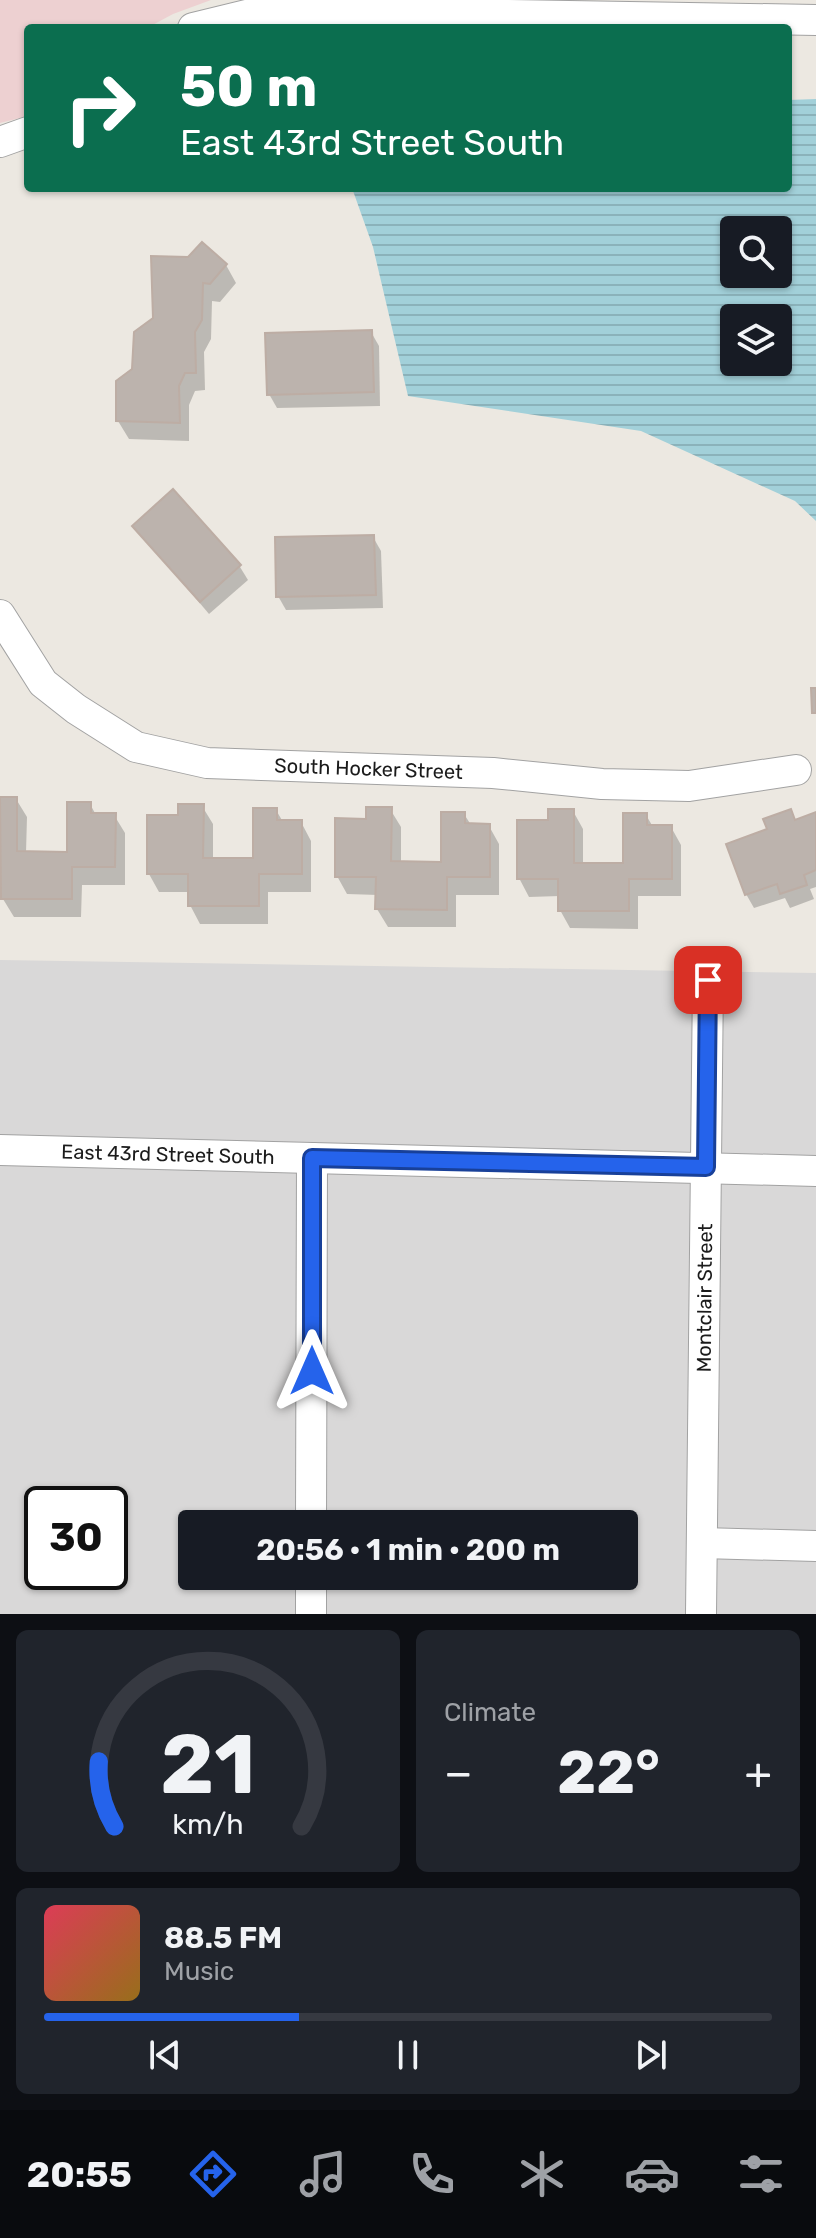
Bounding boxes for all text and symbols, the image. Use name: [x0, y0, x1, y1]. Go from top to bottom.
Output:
text: 50 m: [180, 54, 317, 120]
icon: right: [48, 56, 152, 160]
text: East 43rd Street South: [180, 121, 564, 164]
map controls: [720, 216, 792, 376]
button: search: [720, 216, 792, 288]
button: layers: [720, 304, 792, 376]
street label: South Hocker Street: [274, 753, 464, 784]
pin: [674, 946, 742, 1014]
icon: arrive: [686, 958, 730, 1002]
street label: East 43rd Street South: [61, 1140, 275, 1169]
street label: Montclair Street: [692, 1223, 717, 1373]
position arrow: [270, 1329, 354, 1413]
speed limit sign: 30: [24, 1486, 128, 1590]
text: 20:56 · 1 min · 200 m: [256, 1532, 560, 1568]
text: Climate: [444, 1697, 536, 1728]
text: 21: [160, 1715, 256, 1814]
text: 22°: [557, 1737, 660, 1808]
text: −: [444, 1747, 473, 1799]
text: +: [745, 1747, 772, 1799]
text: km/h: [172, 1807, 244, 1841]
text: 88.5 FM: [164, 1920, 282, 1956]
text: Music: [164, 1956, 234, 1987]
icon: previous: [143, 2033, 187, 2077]
icon: pause: [386, 2033, 430, 2077]
icon: next: [629, 2033, 673, 2077]
icon: directions: [185, 2146, 241, 2202]
icon: music: [295, 2146, 351, 2202]
icon: phone: [404, 2146, 460, 2202]
icon: climate: [514, 2146, 570, 2202]
icon: car: [624, 2146, 680, 2202]
icon: filters: [733, 2146, 789, 2202]
text: 20:55: [27, 2153, 132, 2196]

